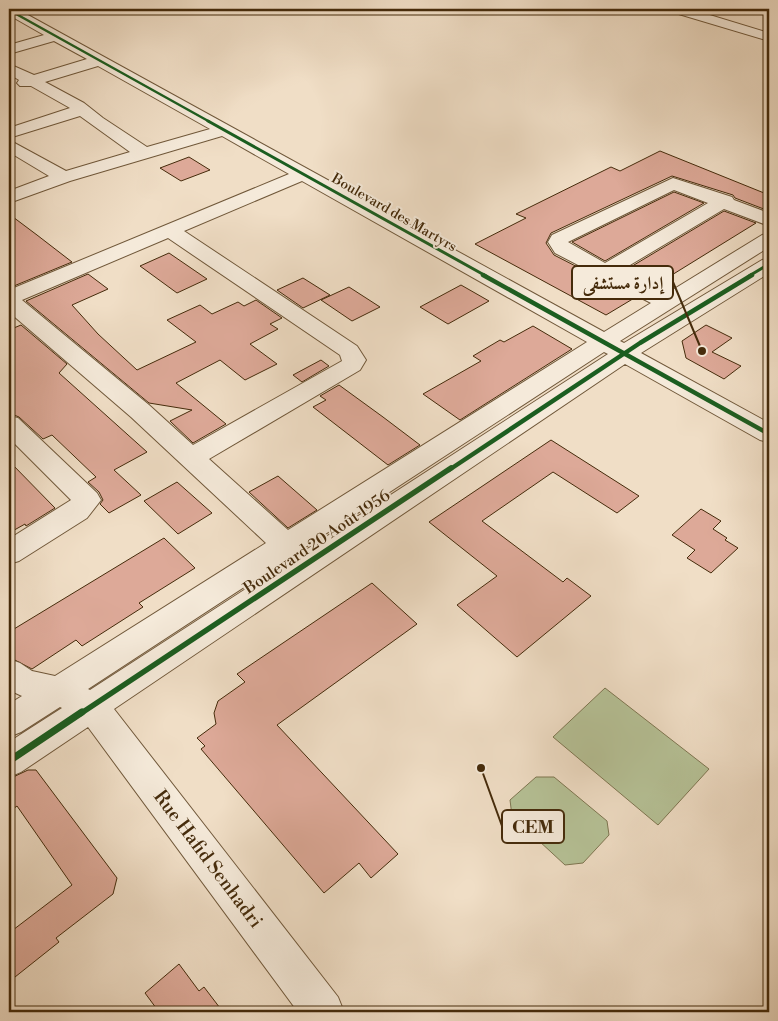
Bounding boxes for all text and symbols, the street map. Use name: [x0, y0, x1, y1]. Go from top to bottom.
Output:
street label: Boulevard des Martyrs: [327, 169, 460, 256]
callout: إدارة مستشفى: [572, 266, 673, 299]
text: إدارة مستشفى: [582, 272, 665, 297]
street label: Boulevard 20 Août 1956: [239, 485, 394, 599]
street label: Rue Hafid Senhadri: [148, 785, 268, 933]
callout: CEM: [502, 810, 564, 843]
text: CEM: [512, 816, 554, 839]

